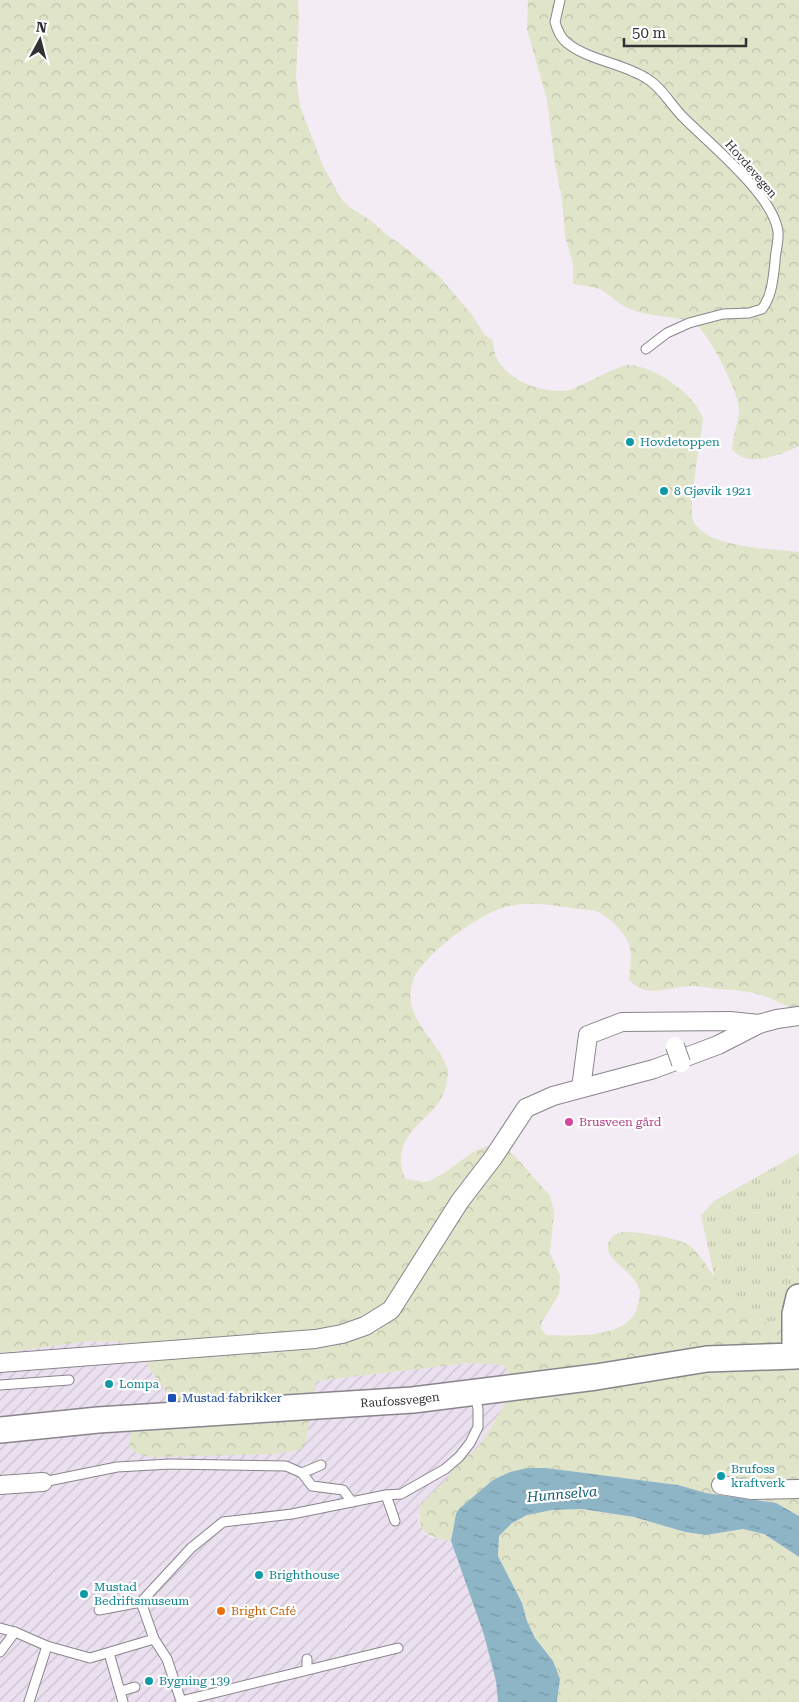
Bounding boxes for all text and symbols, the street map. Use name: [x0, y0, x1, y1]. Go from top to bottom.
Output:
north arrow: [15, 15, 65, 65]
scale bar: [624, 15, 746, 47]
text: N: [35, 18, 48, 36]
text: 50 m: [632, 24, 667, 42]
street label: Hovdevegen: [722, 137, 780, 201]
place label: Hovdetoppen: [640, 435, 720, 449]
marker: Hovdetoppen: [624, 436, 636, 448]
place label: 8 Gjøvik 1921: [674, 484, 752, 498]
marker: 8 Gjøvik 1921: [658, 485, 670, 497]
place label: Brusveen gård: [579, 1115, 662, 1129]
marker: Brusveen gård: [563, 1116, 575, 1128]
place label: Lompa: [119, 1377, 160, 1391]
marker: Lompa: [103, 1378, 115, 1390]
street label: Raufossvegen: [360, 1390, 441, 1410]
place label: Mustad fabrikker: [182, 1391, 282, 1405]
marker: Mustad fabrikker: [166, 1392, 178, 1404]
place label: Brufoss kraftverk: [731, 1462, 786, 1490]
marker: Brufoss kraftverk: [715, 1470, 727, 1482]
water label: Hunnselva: [525, 1483, 598, 1505]
place label: Brighthouse: [269, 1568, 340, 1582]
marker: Brighthouse: [253, 1569, 265, 1581]
place label: Mustad Bedriftsmuseum: [94, 1580, 189, 1608]
marker: Mustad Bedriftsmuseum: [78, 1588, 90, 1600]
place label: Bright Café: [231, 1604, 297, 1618]
marker: Bright Café: [215, 1605, 227, 1617]
place label: Bygning 139: [159, 1674, 230, 1688]
marker: Bygning 139: [143, 1675, 155, 1687]

